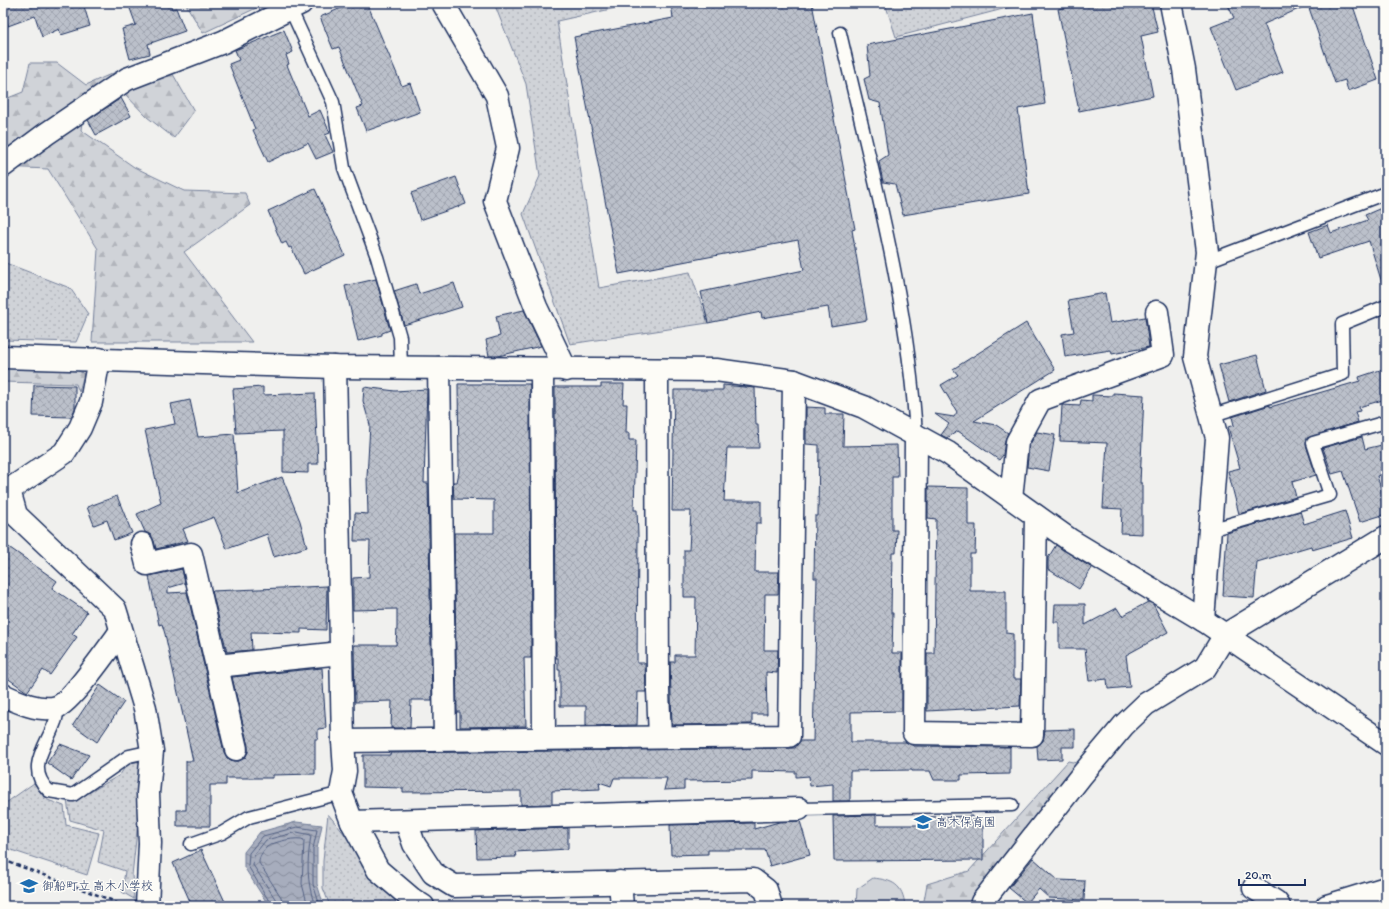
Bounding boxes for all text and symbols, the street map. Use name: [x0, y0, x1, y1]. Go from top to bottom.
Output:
school or university icon: 高木保育園: [913, 812, 933, 832]
place label: 高木保育園: [936, 815, 996, 829]
scale bar: [1239, 861, 1305, 887]
text: 20 m: [1245, 868, 1272, 882]
school or university icon: 御船町立 高木小学校: [19, 876, 39, 896]
place label: 御船町立 高木小学校: [42, 879, 153, 893]

